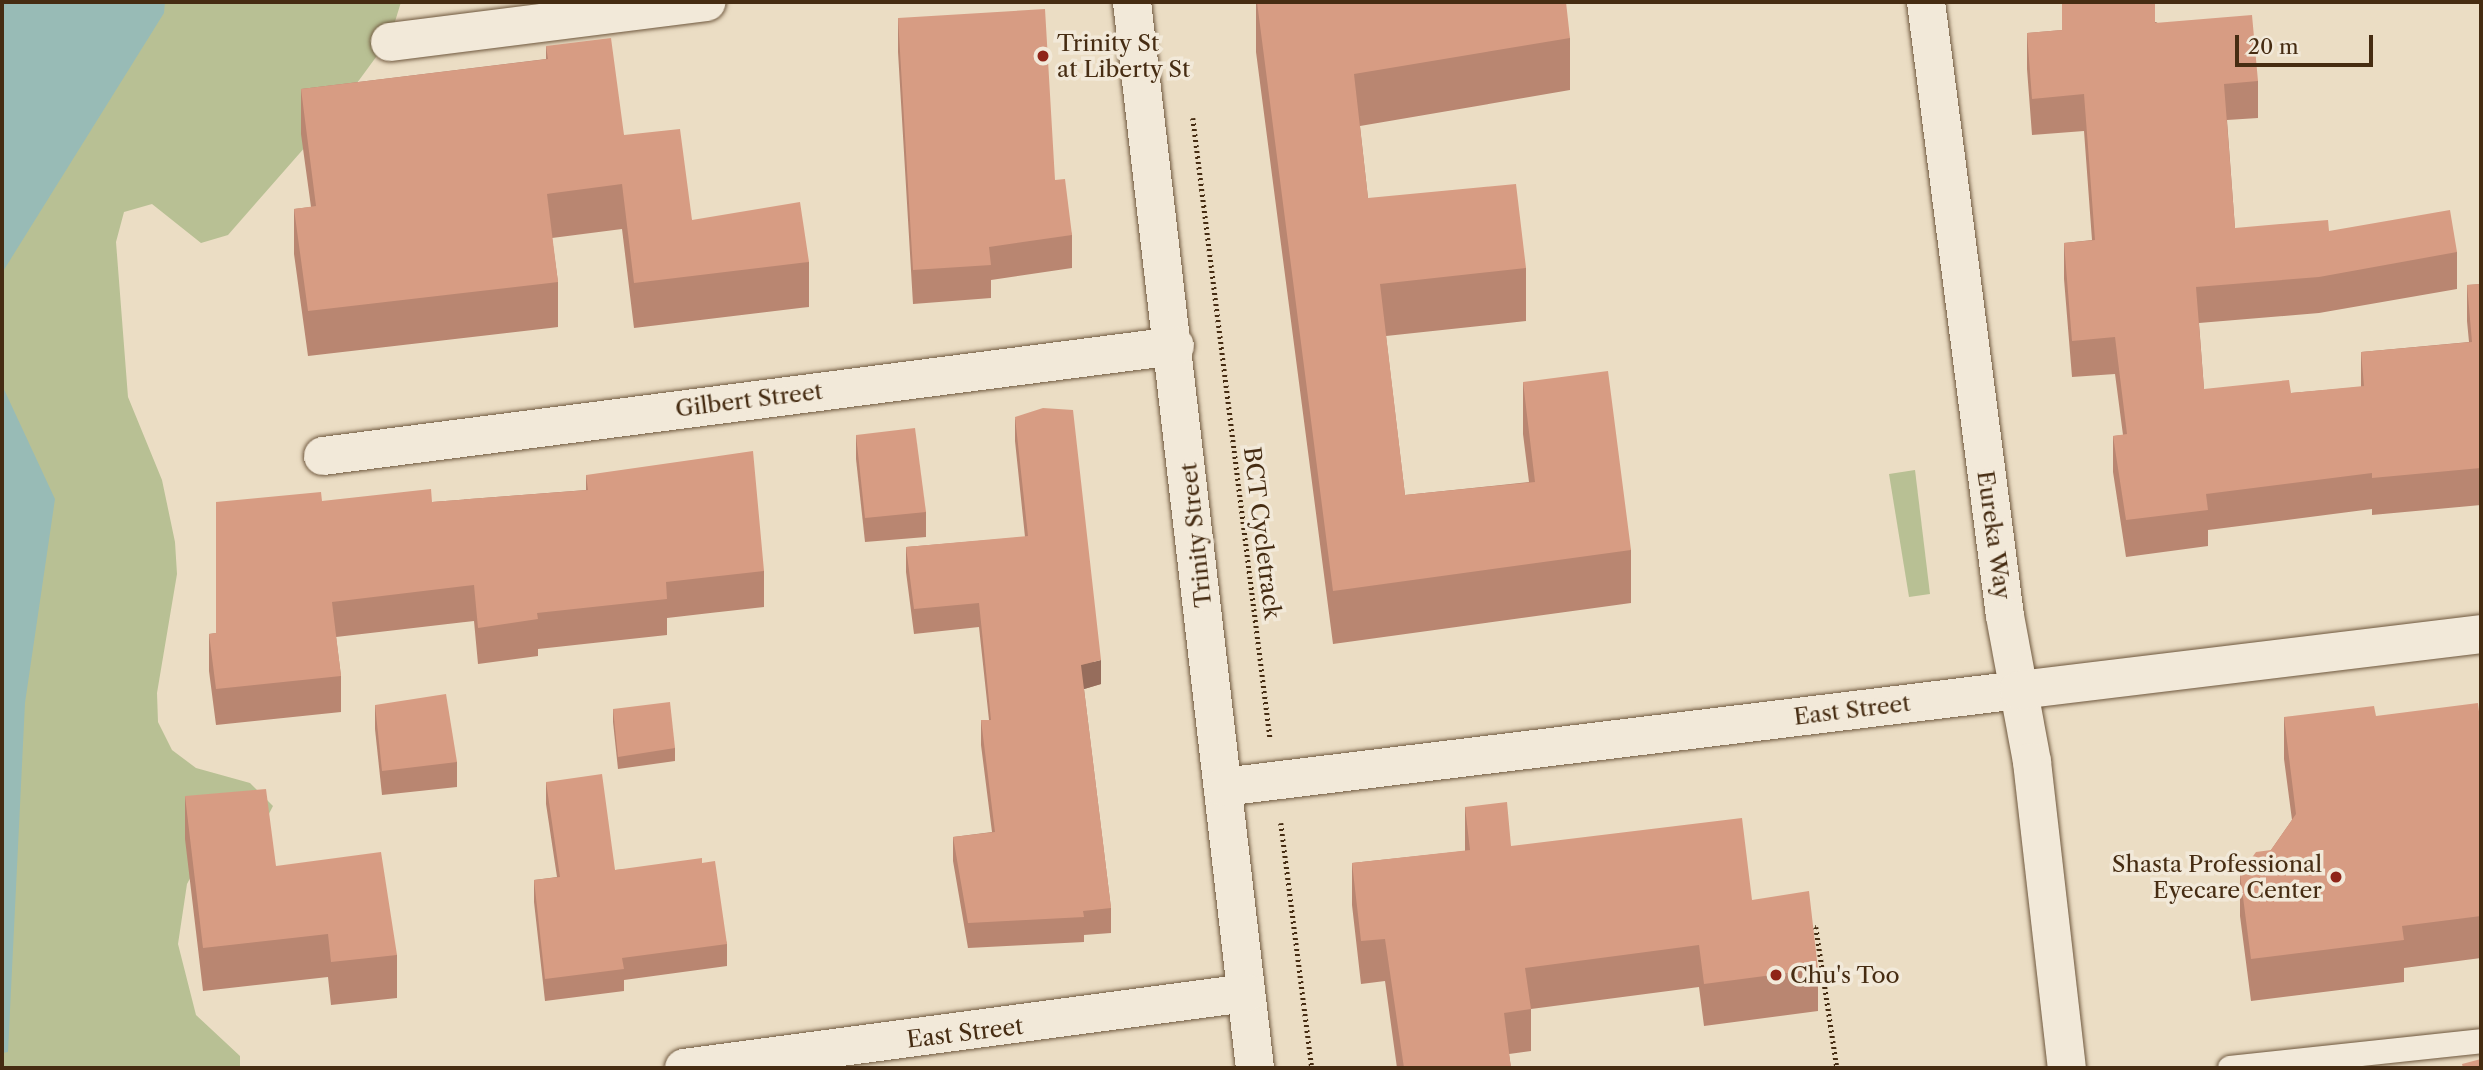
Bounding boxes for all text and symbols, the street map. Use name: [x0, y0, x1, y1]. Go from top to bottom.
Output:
scale bar: [2238, 21, 2376, 65]
place label: Trinity St at Liberty St: [1057, 29, 1191, 83]
text: 20 m: [2248, 34, 2299, 59]
marker: Trinity St at Liberty St: [1035, 48, 1051, 64]
street label: Gilbert Street: [674, 377, 824, 423]
street label: BCT Cycletrack: [1238, 445, 1286, 621]
street label: Trinity Street: [1175, 461, 1217, 609]
street label: Eureka Way: [1971, 468, 2017, 602]
street label: East Street: [1792, 689, 1912, 731]
place label: Shasta Professional Eyecare Center: [2112, 850, 2322, 904]
marker: Shasta Professional Eyecare Center: [2328, 869, 2344, 885]
place label: Chu's Too: [1790, 961, 1900, 989]
marker: Chu's Too: [1768, 967, 1784, 983]
street label: East Street: [905, 1012, 1025, 1054]

